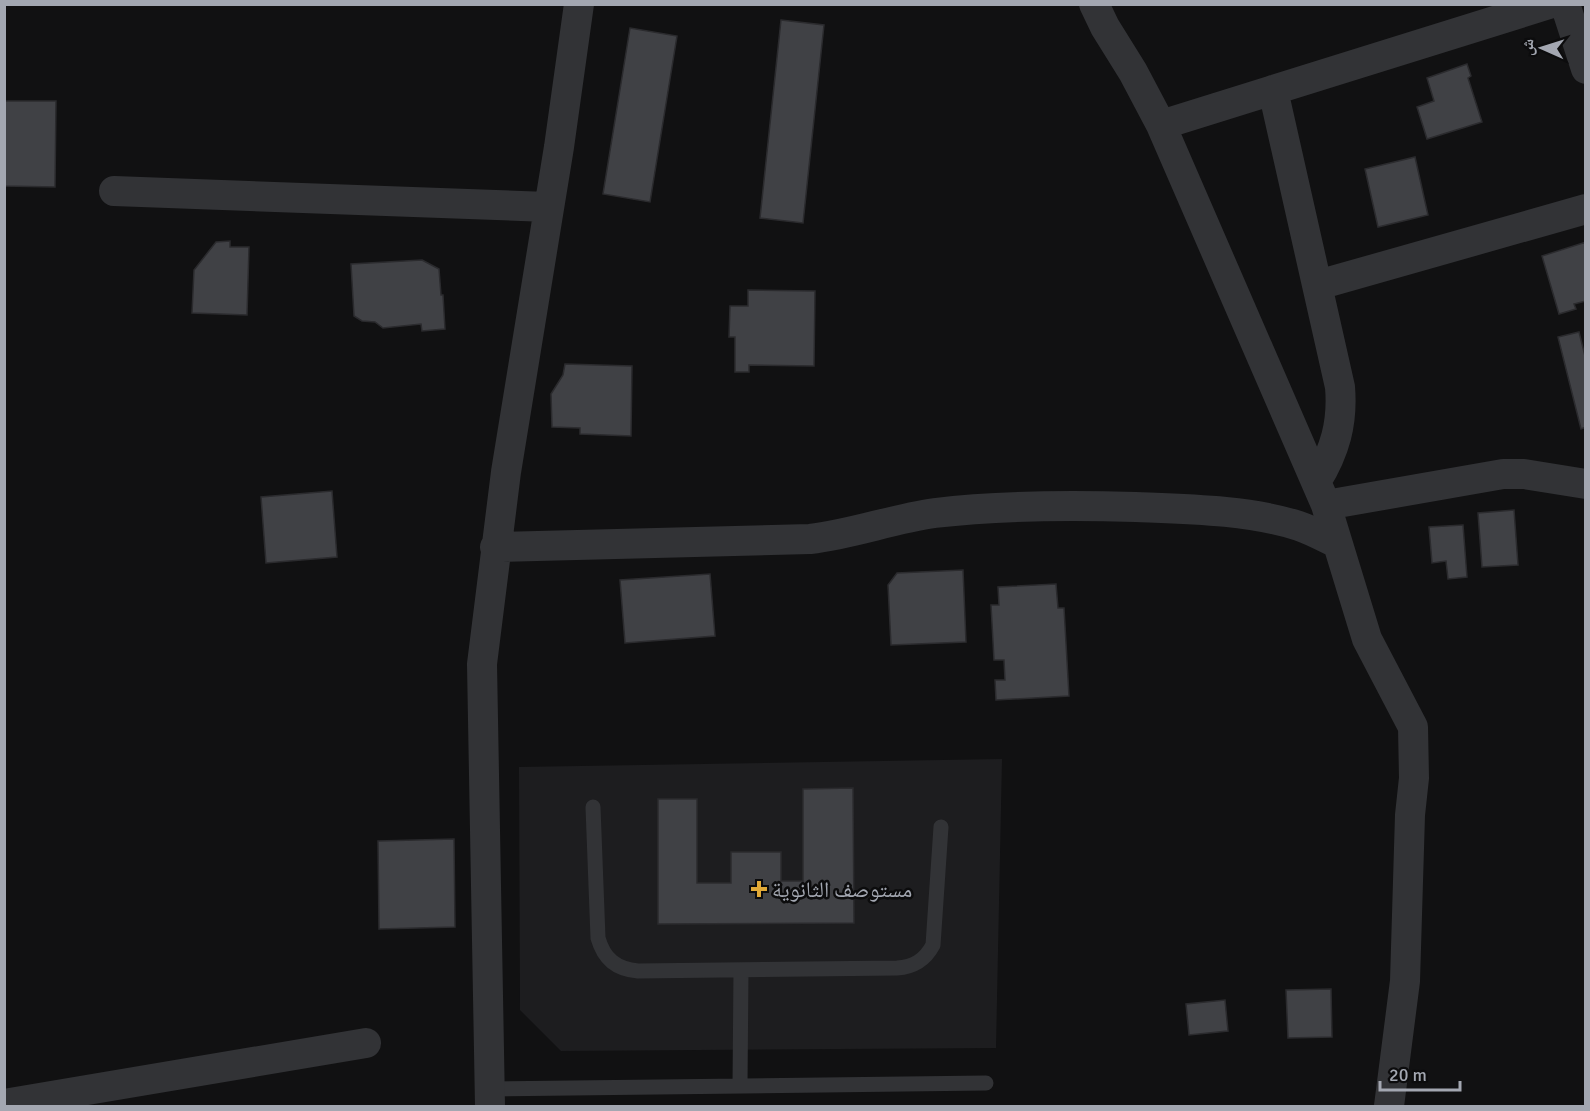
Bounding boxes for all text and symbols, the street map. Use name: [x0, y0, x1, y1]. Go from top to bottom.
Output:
north arrow: [1512, 18, 1572, 78]
text: ش: [1518, 38, 1538, 56]
place label: مستوصف الثانوية: [772, 876, 912, 903]
marker: مستوصف الثانوية: [750, 880, 768, 898]
scale bar: [1380, 1054, 1460, 1092]
text: 20 m: [1389, 1064, 1427, 1086]

